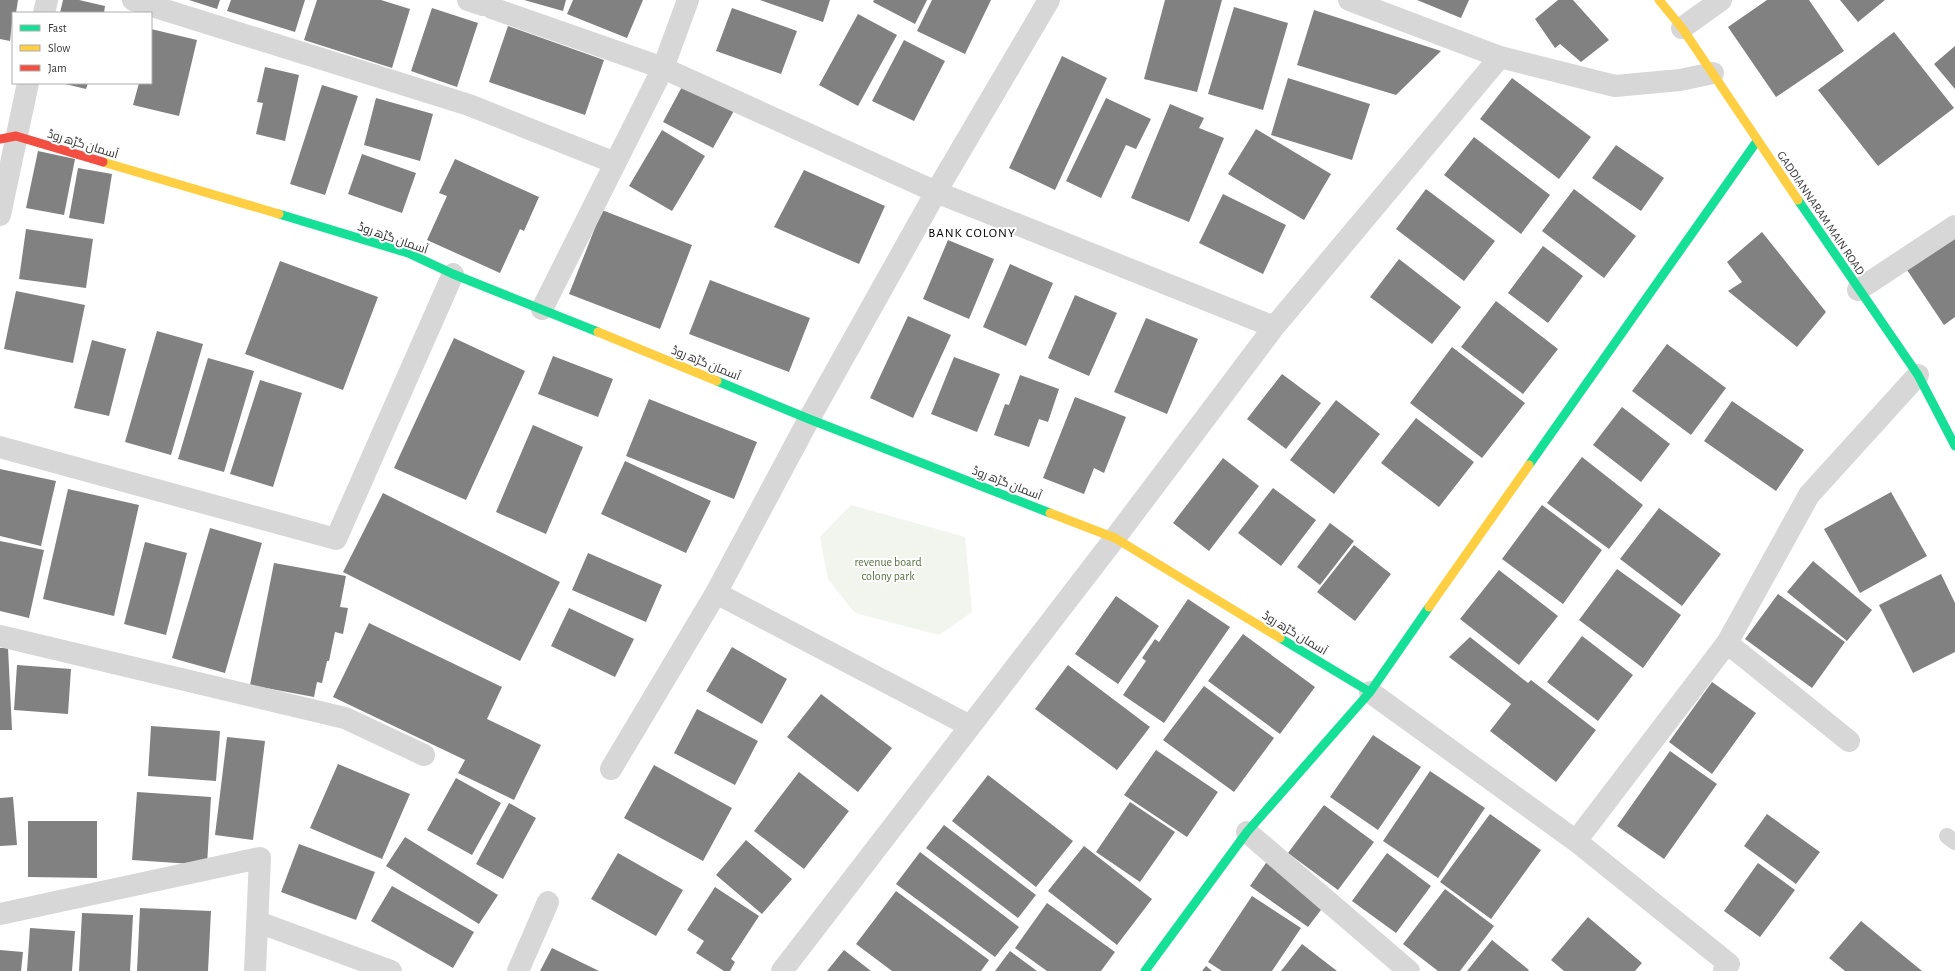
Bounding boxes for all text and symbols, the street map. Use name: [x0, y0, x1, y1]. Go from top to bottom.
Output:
legend: [12, 12, 152, 84]
text: Fast: [48, 22, 67, 34]
text: Slow: [48, 42, 70, 54]
text: Jam: [48, 62, 67, 74]
street label: آسمان گڑھ روڈ: [46, 127, 121, 162]
street label: GADDIANNARAM MAIN ROAD: [1775, 149, 1867, 277]
street label: آسمان گڑھ روڈ: [356, 219, 431, 257]
district label: BANK COLONY: [928, 227, 1016, 240]
street label: آسمان گڑھ روڈ: [669, 343, 743, 384]
street label: آسمان گڑھ روڈ: [970, 463, 1044, 503]
park label: revenue board colony park: [854, 556, 922, 583]
street label: آسمان گڑھ روڈ: [1260, 608, 1331, 658]

